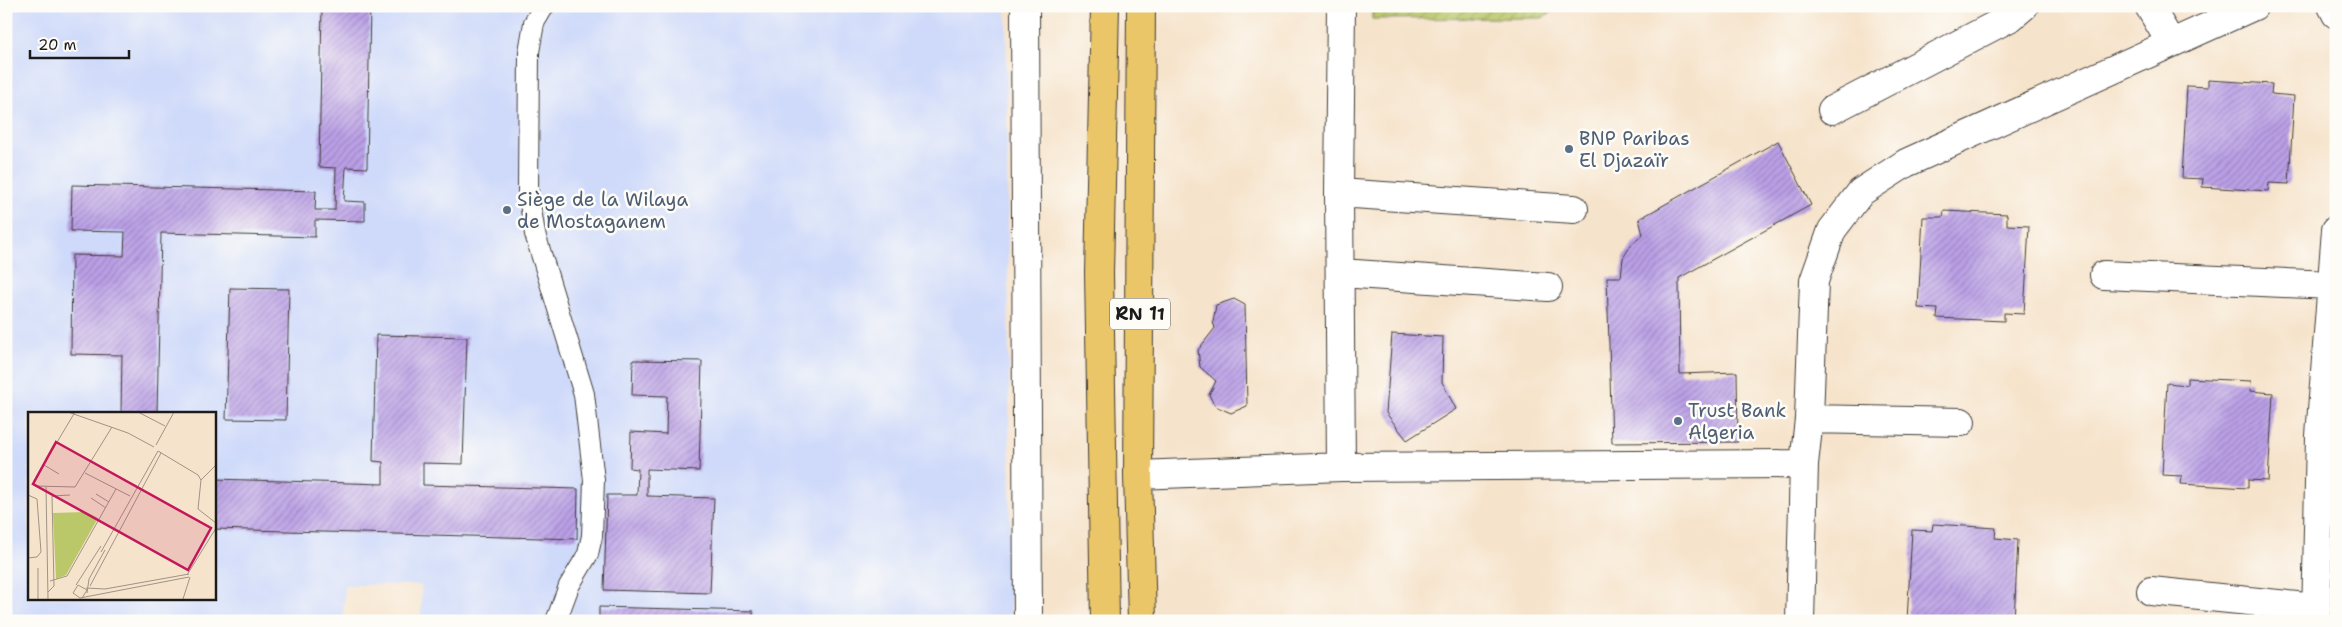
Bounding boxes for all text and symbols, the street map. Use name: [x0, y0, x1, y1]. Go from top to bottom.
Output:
scale bar: [30, 28, 129, 60]
text: 20 m: [38, 35, 77, 55]
place label: BNP Paribas El Djazaïr: [1579, 126, 1690, 173]
marker: BNP Paribas El Djazaïr: [1563, 143, 1575, 155]
place label: Siège de la Wilaya de Mostaganem: [517, 187, 688, 234]
marker: Siège de la Wilaya de Mostaganem: [501, 204, 513, 216]
road number: RN 11: [1110, 298, 1170, 329]
place label: Trust Bank Algeria: [1688, 398, 1787, 445]
inset map: [28, 412, 215, 600]
marker: Trust Bank Algeria: [1672, 415, 1684, 427]

